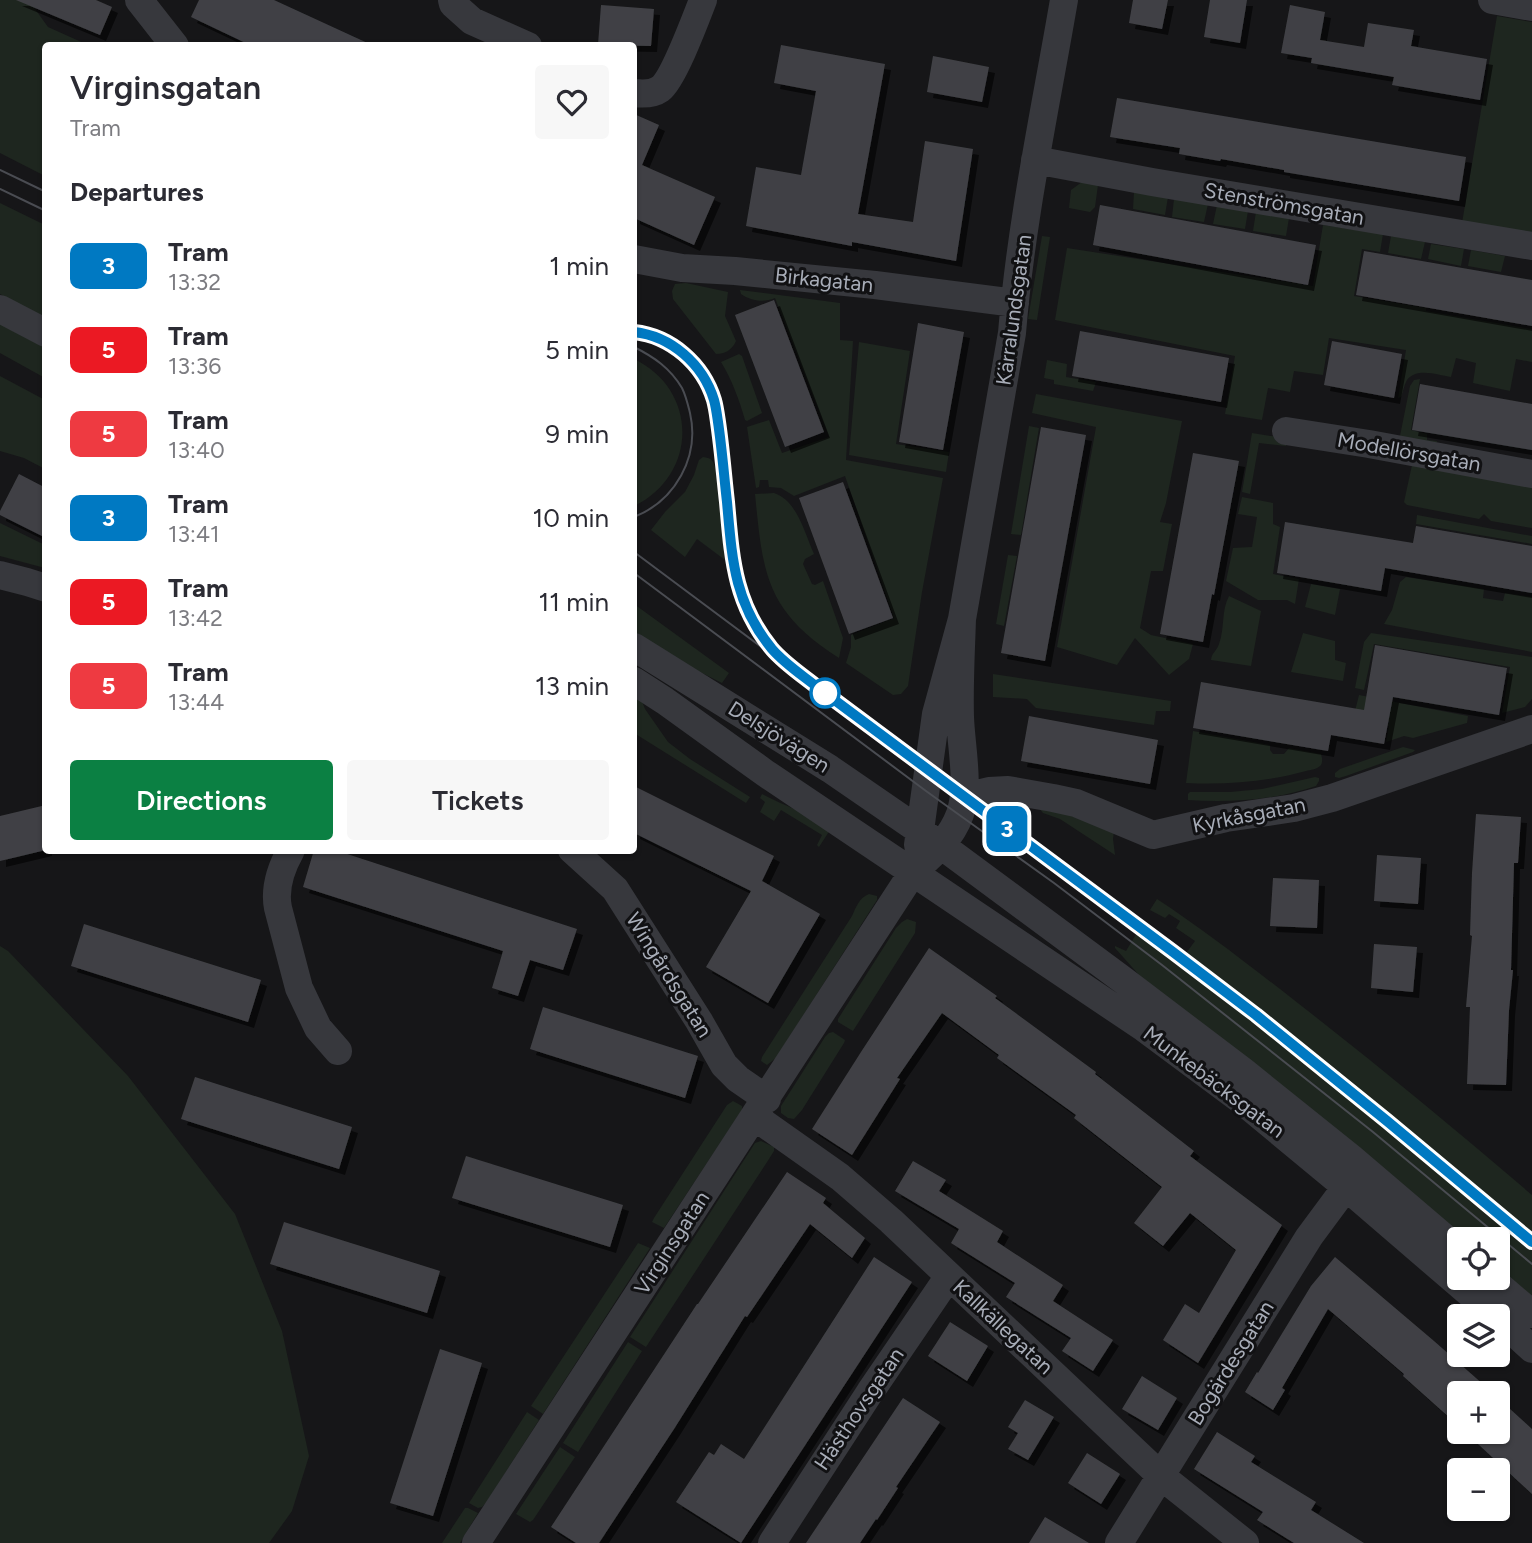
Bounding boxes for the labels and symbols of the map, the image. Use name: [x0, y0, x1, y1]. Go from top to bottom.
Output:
street label: Stenströmsgatan: [1202, 177, 1366, 230]
street label: Kärralundsgatan: [991, 233, 1036, 387]
street label: Birkagatan: [774, 262, 875, 297]
street label: Modellörsgatan: [1335, 427, 1483, 476]
unlabelled marker: [810, 678, 840, 708]
street label: Delsjövägen: [724, 696, 835, 778]
street label: Kyrkåsgatan: [1190, 791, 1308, 838]
line badge: 3: [984, 806, 1030, 852]
street label: Wingårdsgatan: [621, 908, 718, 1042]
street label: Munkebäcksgatan: [1139, 1020, 1290, 1143]
street label: Virginsgatan: [629, 1186, 714, 1299]
street label: Kallkällegatan: [948, 1274, 1058, 1379]
street label: Bogärdesgatan: [1182, 1296, 1279, 1430]
street label: Hästhovsgatan: [809, 1343, 909, 1475]

